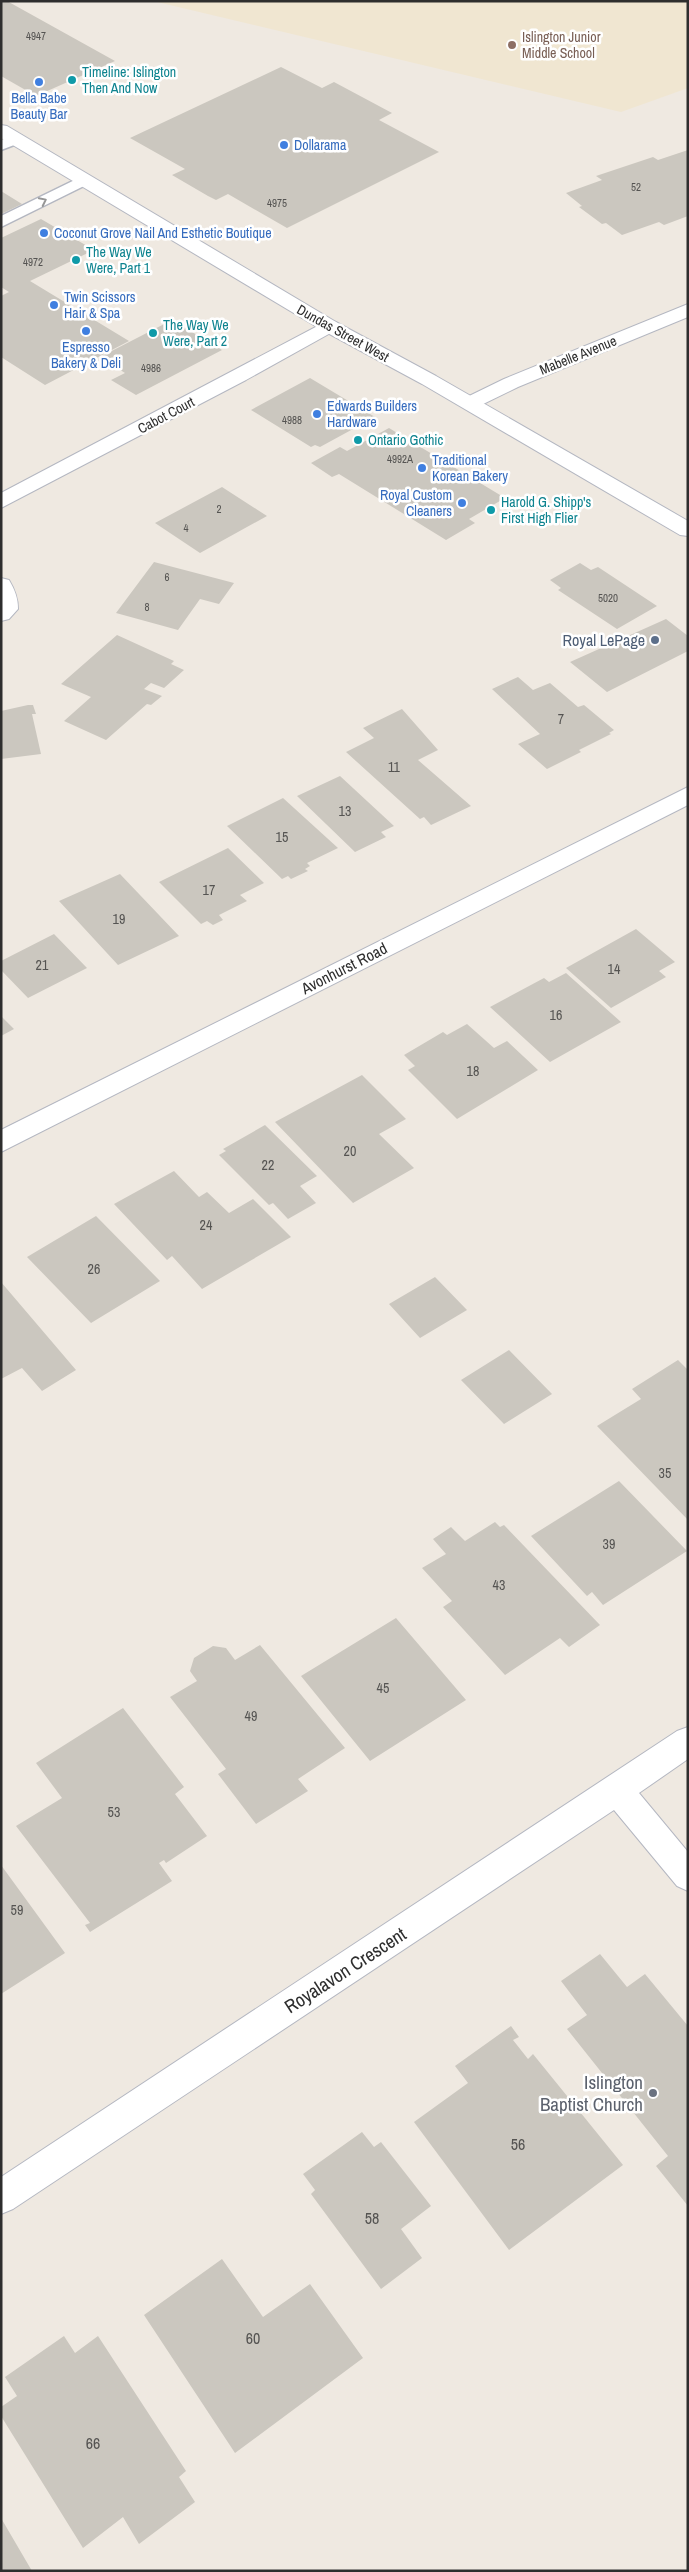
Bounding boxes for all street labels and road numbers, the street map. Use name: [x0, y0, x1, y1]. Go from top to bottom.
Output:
street label: Dundas Street West: [294, 300, 392, 366]
street label: Mabelle Avenue: [537, 331, 619, 379]
street label: Cabot Court: [134, 393, 198, 437]
street label: Avonhurst Road: [296, 937, 391, 1000]
street label: Royalavon Crescent: [279, 1921, 411, 2019]

